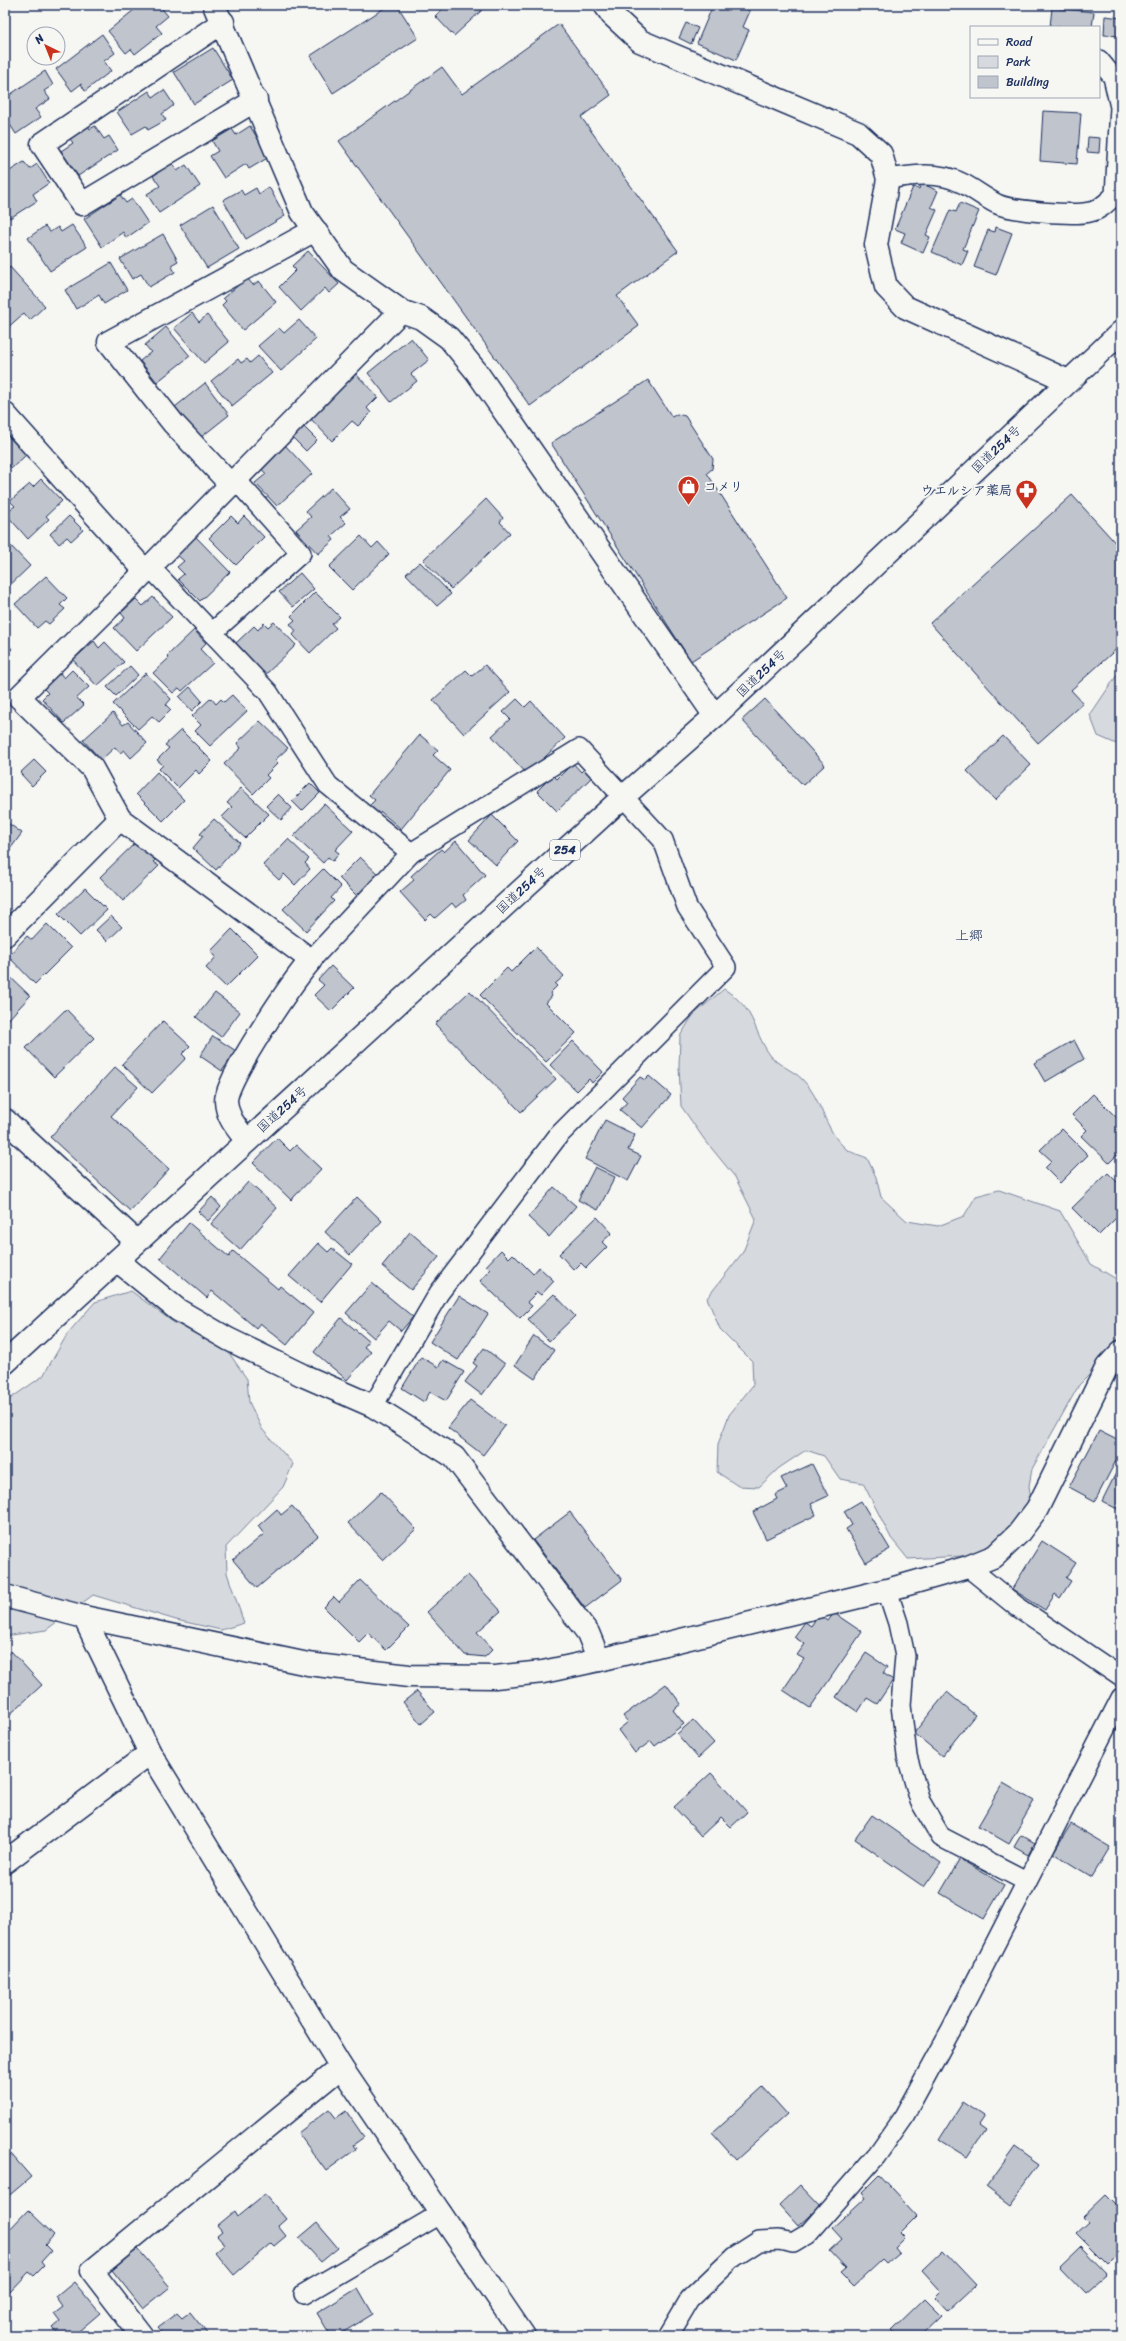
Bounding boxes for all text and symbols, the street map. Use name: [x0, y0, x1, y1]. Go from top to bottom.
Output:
north arrow: [26, 26, 66, 66]
legend: [970, 26, 1100, 98]
text: N: [30, 29, 49, 49]
text: Road: [1006, 31, 1033, 53]
text: Park: [1006, 51, 1031, 73]
text: Building: [1006, 71, 1049, 93]
street label: 国道254号: [966, 419, 1026, 479]
shop icon: コメリ: [675, 473, 701, 506]
place label: コメリ: [704, 475, 743, 498]
pharmacy icon: ウエルシア薬局: [1014, 477, 1040, 510]
place label: ウエルシア薬局: [921, 479, 1012, 502]
street label: 国道254号: [731, 643, 791, 703]
road number: 254: [550, 840, 580, 860]
street label: 国道254号: [490, 860, 552, 920]
district label: 上郷: [955, 923, 983, 948]
street label: 国道254号: [251, 1080, 313, 1138]

